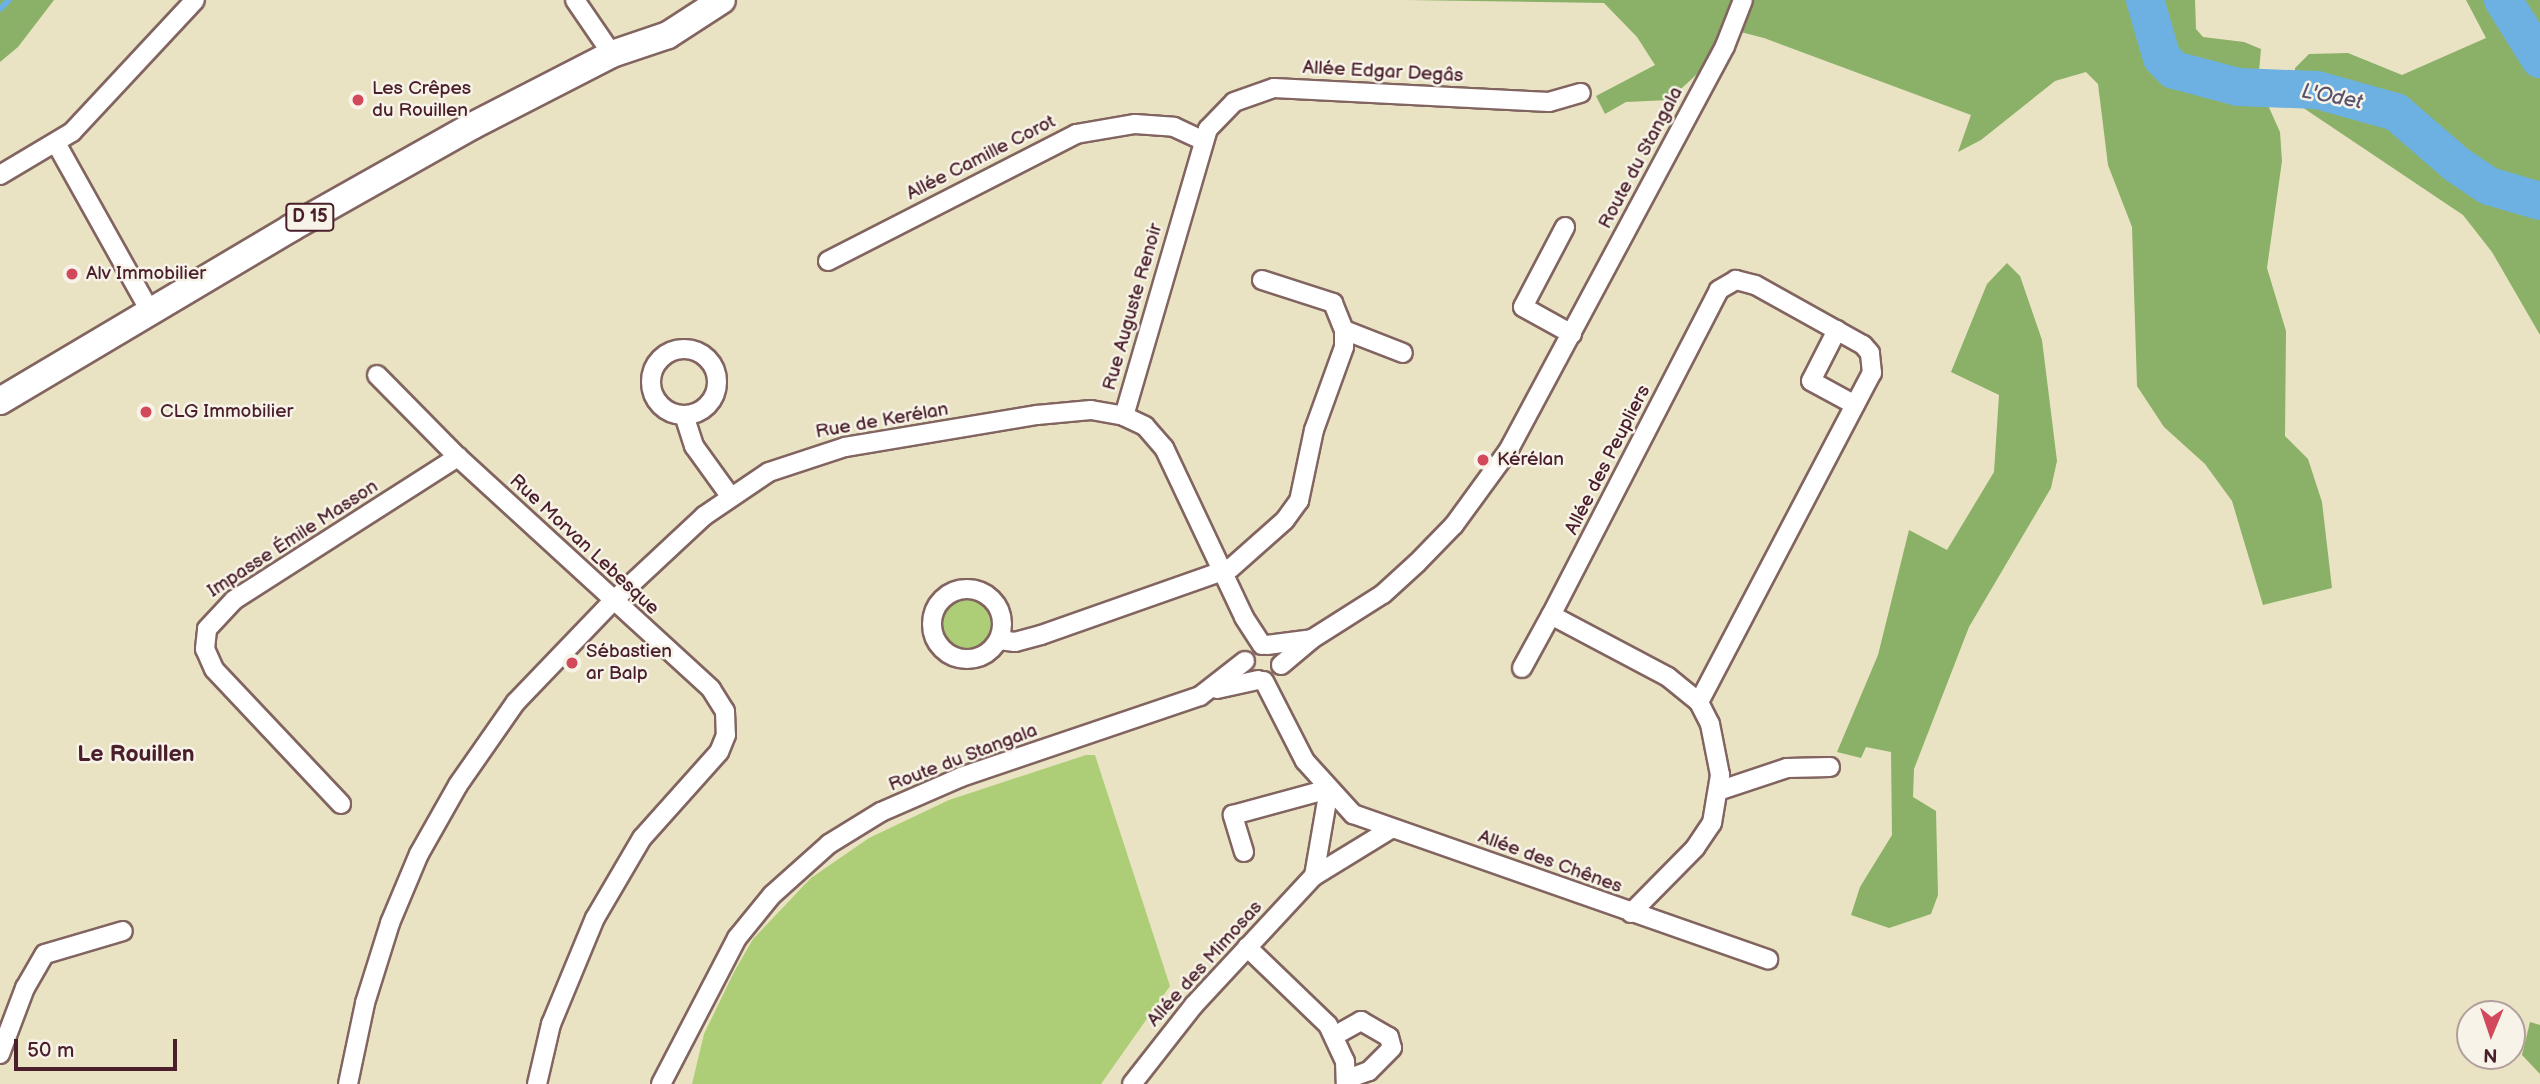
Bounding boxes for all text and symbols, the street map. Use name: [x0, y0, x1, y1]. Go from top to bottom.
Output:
street label: Allée Edgar Degâs: [1302, 56, 1464, 88]
place label: Les Crêpes du Rouillen: [372, 78, 471, 122]
water label: L'Odet: [2299, 79, 2365, 115]
street label: Route du Stangala: [1594, 83, 1688, 233]
marker: Les Crêpes du Rouillen: [350, 92, 366, 108]
street label: Allée Camille Corot: [903, 111, 1059, 205]
road number: D 15: [284, 202, 336, 232]
street label: Rue Auguste Renoir: [1098, 221, 1168, 393]
place label: Alv Immobilier: [86, 263, 206, 285]
marker: Alv Immobilier: [64, 266, 80, 282]
street label: Allée des Peupliers: [1560, 381, 1656, 539]
street label: Rue de Kerélan: [814, 398, 950, 444]
place label: CLG Immobilier: [160, 401, 293, 423]
marker: CLG Immobilier: [138, 404, 154, 420]
place label: Kérélan: [1497, 449, 1564, 471]
marker: Kérélan: [1475, 452, 1491, 468]
street label: Rue Morvan Lebesque: [505, 470, 663, 620]
street label: Impasse Émile Masson: [203, 475, 383, 603]
place label: Sébastien ar Balp: [586, 641, 672, 685]
marker: Sébastien ar Balp: [564, 655, 580, 671]
street label: Route du Stangala: [885, 719, 1041, 797]
district label: Le Rouillen: [77, 740, 195, 768]
street label: Allée des Chênes: [1475, 825, 1625, 899]
street label: Allée des Mimosas: [1143, 896, 1267, 1032]
north arrow: [2456, 1000, 2526, 1070]
scale bar: [18, 1024, 180, 1068]
text: 50 m: [27, 1038, 74, 1063]
text: N: [2483, 1043, 2498, 1066]

